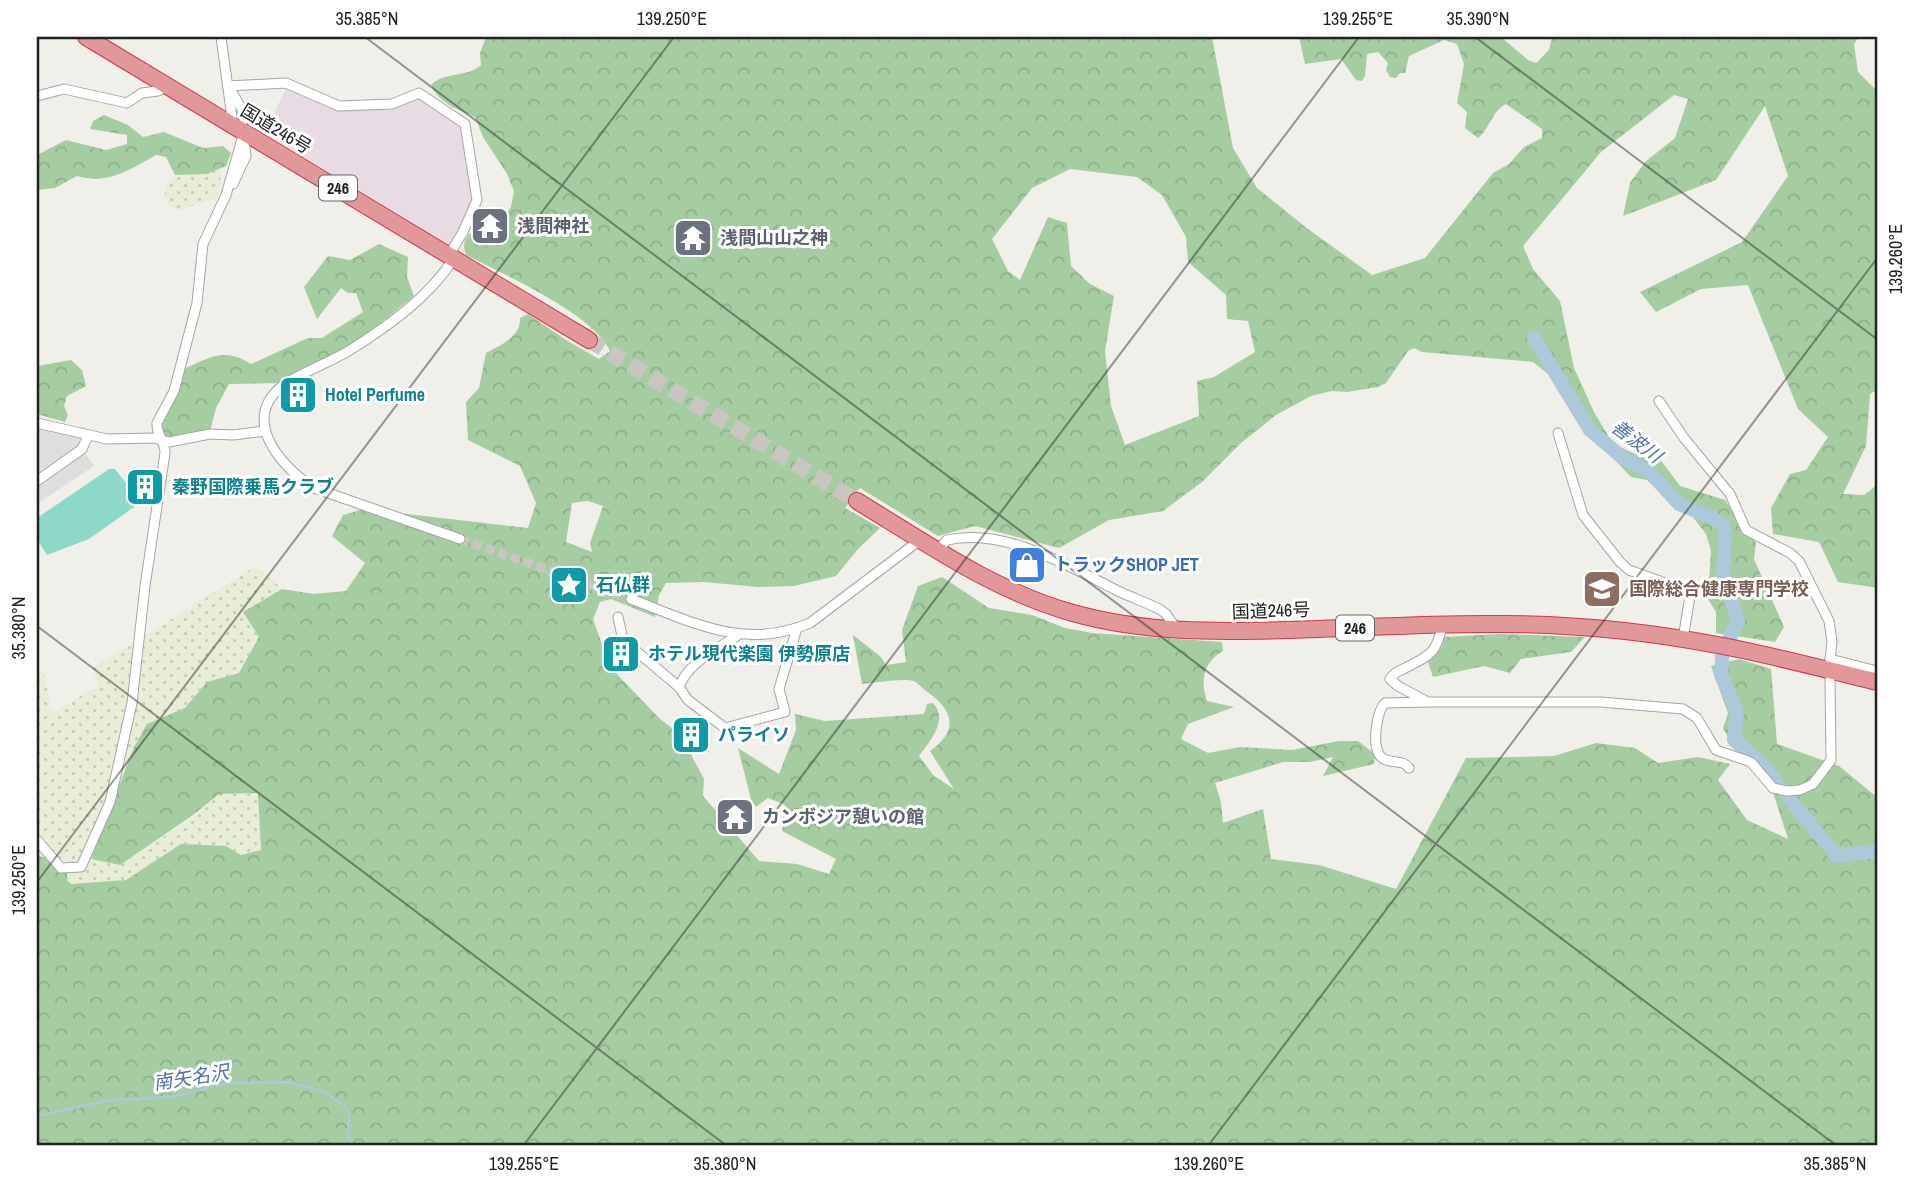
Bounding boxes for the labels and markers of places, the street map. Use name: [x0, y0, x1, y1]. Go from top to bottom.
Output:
temple icon: 浅間神社: [469, 205, 511, 247]
place label: 浅間神社: [517, 213, 589, 238]
temple icon: 浅間山山之神: [672, 217, 714, 259]
place label: 浅間山山之神: [720, 225, 828, 250]
building icon: Hotel Perfume: [277, 374, 319, 416]
place label: Hotel Perfume: [325, 382, 425, 407]
building icon: 秦野国際乗馬クラブ: [124, 466, 166, 508]
place label: 秦野国際乗馬クラブ: [172, 474, 334, 499]
shop icon: トラックSHOP JET: [1006, 544, 1048, 586]
place label: トラックSHOP JET: [1054, 552, 1199, 577]
place icon: 石仏群: [548, 564, 590, 606]
school or university icon: 国際総合健康専門学校: [1581, 568, 1623, 610]
place label: 石仏群: [596, 572, 650, 597]
place label: 国際総合健康専門学校: [1629, 576, 1809, 601]
building icon: ホテル現代楽園 伊勢原店: [600, 633, 642, 675]
place label: ホテル現代楽園 伊勢原店: [648, 641, 850, 666]
building icon: パライソ: [670, 714, 712, 756]
place label: パライソ: [718, 722, 790, 747]
temple icon: カンボジア憩いの館: [714, 796, 756, 838]
place label: カンボジア憩いの館: [762, 804, 924, 829]

